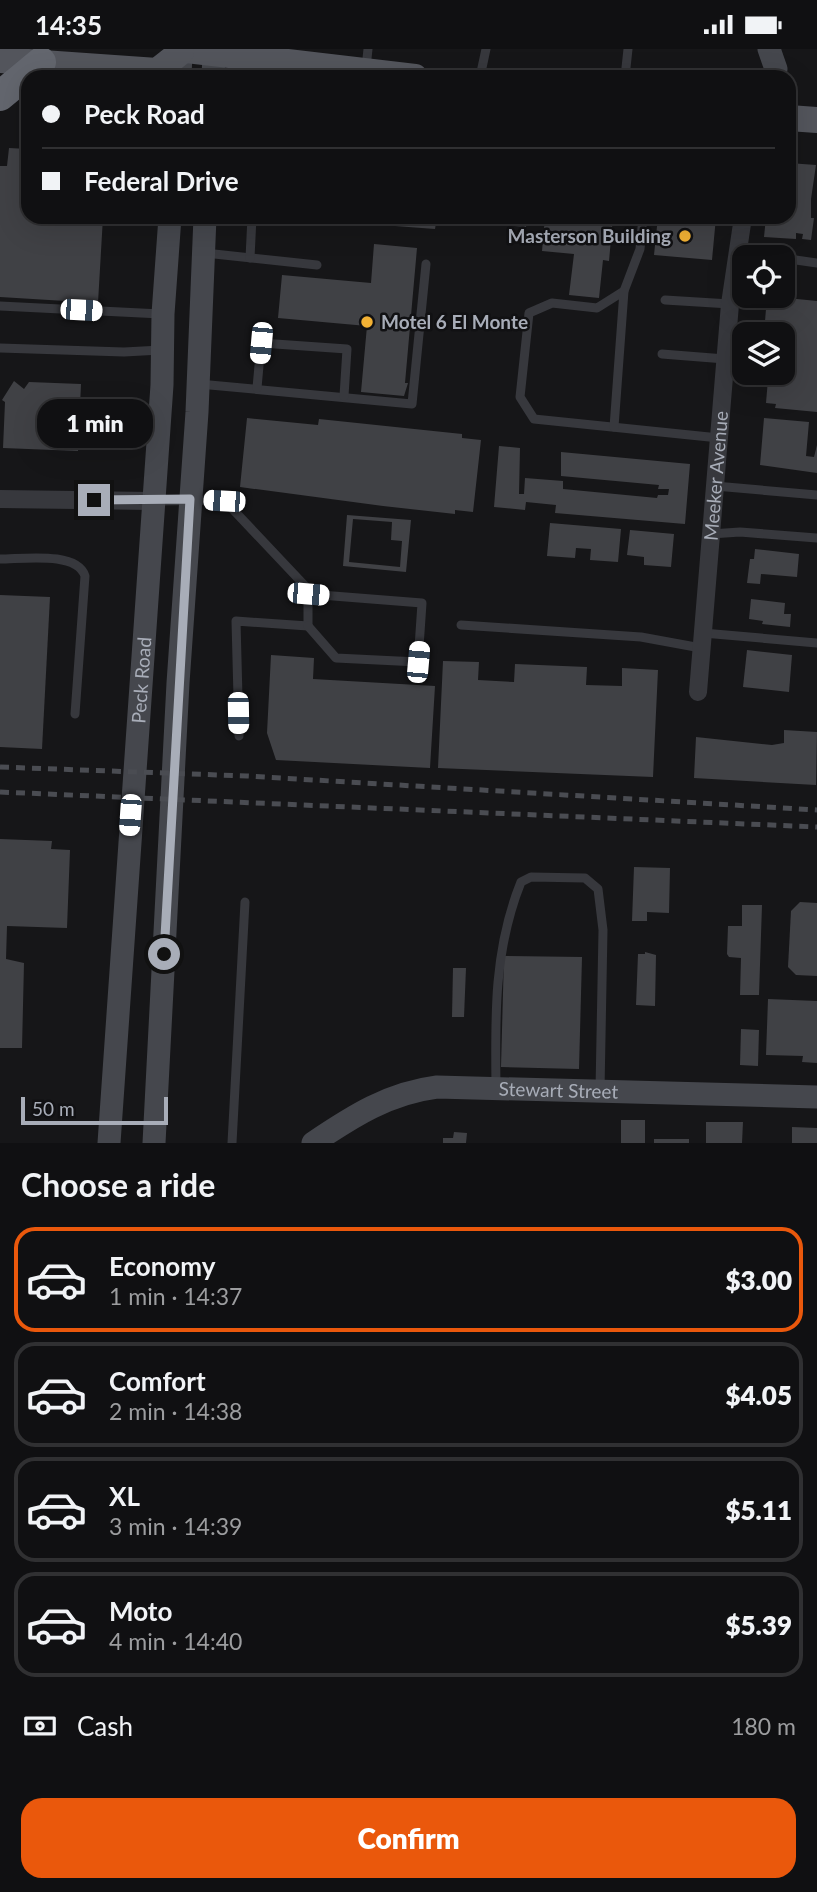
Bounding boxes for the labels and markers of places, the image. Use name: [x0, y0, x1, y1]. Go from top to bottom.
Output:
place label: Masterson Building: [508, 224, 671, 247]
marker: Masterson Building: [677, 228, 693, 244]
place label: Motel 6 El Monte: [381, 310, 528, 333]
marker: Motel 6 El Monte: [359, 314, 375, 330]

